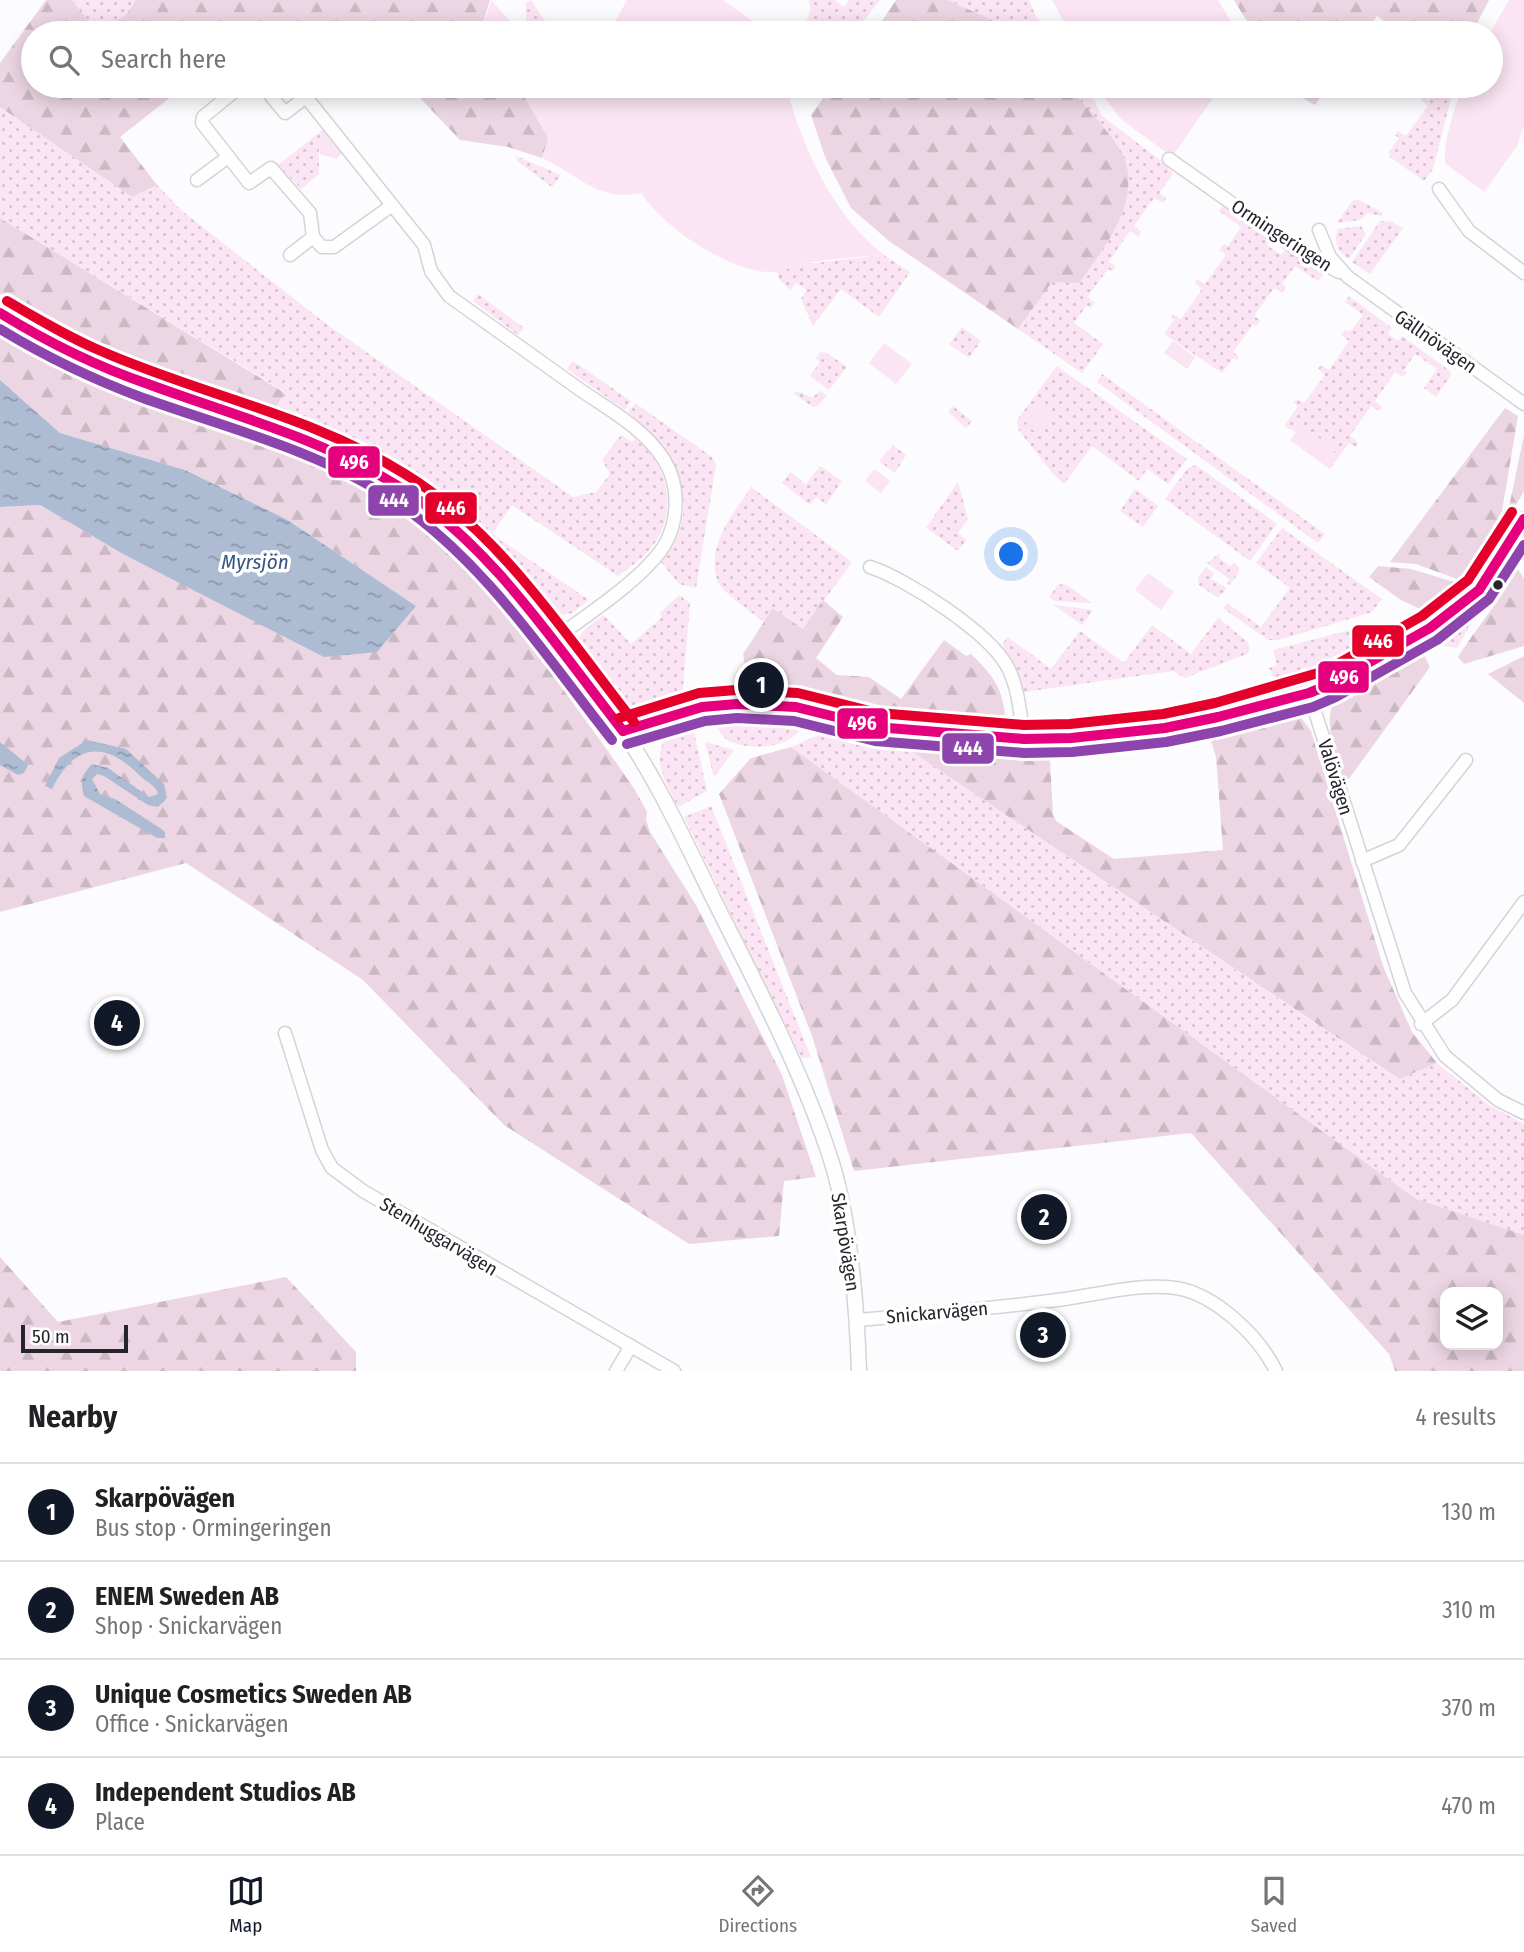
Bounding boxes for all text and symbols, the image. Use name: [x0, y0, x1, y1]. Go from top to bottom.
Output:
search box: [21, 21, 1503, 98]
icon: search: [45, 41, 83, 79]
text: Search here: [101, 44, 226, 75]
street label: Ormingeringen: [1227, 194, 1336, 277]
street label: Gällnövägen: [1390, 305, 1481, 378]
line badge: 496: [327, 445, 381, 479]
text: 496: [339, 451, 369, 474]
line badge: 444: [367, 484, 420, 517]
text: 444: [379, 489, 409, 512]
line badge: 446: [424, 491, 478, 525]
text: 446: [436, 497, 466, 520]
your location: [994, 537, 1028, 571]
water label: Myrsjön: [221, 549, 289, 575]
unlabelled marker: [1491, 578, 1505, 592]
line badge: 446: [1351, 624, 1405, 658]
text: 446: [1363, 630, 1393, 653]
pin: 1: [738, 659, 784, 711]
line badge: 496: [1317, 660, 1370, 694]
text: 496: [1329, 666, 1359, 689]
line badge: 496: [836, 707, 889, 740]
text: 496: [847, 712, 877, 735]
line badge: 444: [941, 732, 995, 765]
street label: Valövägen: [1313, 736, 1358, 818]
text: 444: [953, 737, 983, 760]
pin: 4: [94, 997, 140, 1049]
street label: Skarpövägen: [826, 1191, 865, 1293]
pin: 2: [1021, 1191, 1067, 1243]
street label: Stenhuggarvägen: [376, 1192, 502, 1281]
map controls: [1440, 1287, 1503, 1350]
button: layers: [1440, 1287, 1503, 1350]
street label: Snickarvägen: [885, 1297, 989, 1328]
pin: 3: [1020, 1309, 1066, 1361]
scale bar: [21, 1322, 128, 1354]
text: 50 m: [32, 1325, 70, 1348]
text: Nearby: [28, 1399, 117, 1435]
text: 4 results: [1415, 1403, 1496, 1431]
text: Skarpövägen: [95, 1483, 235, 1514]
text: 1: [46, 1498, 56, 1526]
text: 130 m: [1442, 1498, 1496, 1526]
text: Bus stop · Ormingeringen: [95, 1514, 332, 1542]
text: ENEM Sweden AB: [95, 1581, 279, 1612]
text: 2: [46, 1596, 56, 1624]
text: 310 m: [1442, 1596, 1496, 1624]
text: Shop · Snickarvägen: [95, 1612, 282, 1640]
text: Unique Cosmetics Sweden AB: [95, 1679, 412, 1710]
text: 3: [46, 1694, 56, 1722]
text: 370 m: [1442, 1694, 1496, 1722]
text: Office · Snickarvägen: [95, 1710, 289, 1738]
text: Independent Studios AB: [95, 1777, 356, 1808]
text: 4: [45, 1792, 57, 1820]
text: 470 m: [1441, 1792, 1496, 1820]
text: Place: [95, 1808, 145, 1836]
tab: Map: [227, 1872, 265, 1937]
tab: Directions: [719, 1872, 797, 1937]
tab: Saved: [1251, 1872, 1297, 1937]

